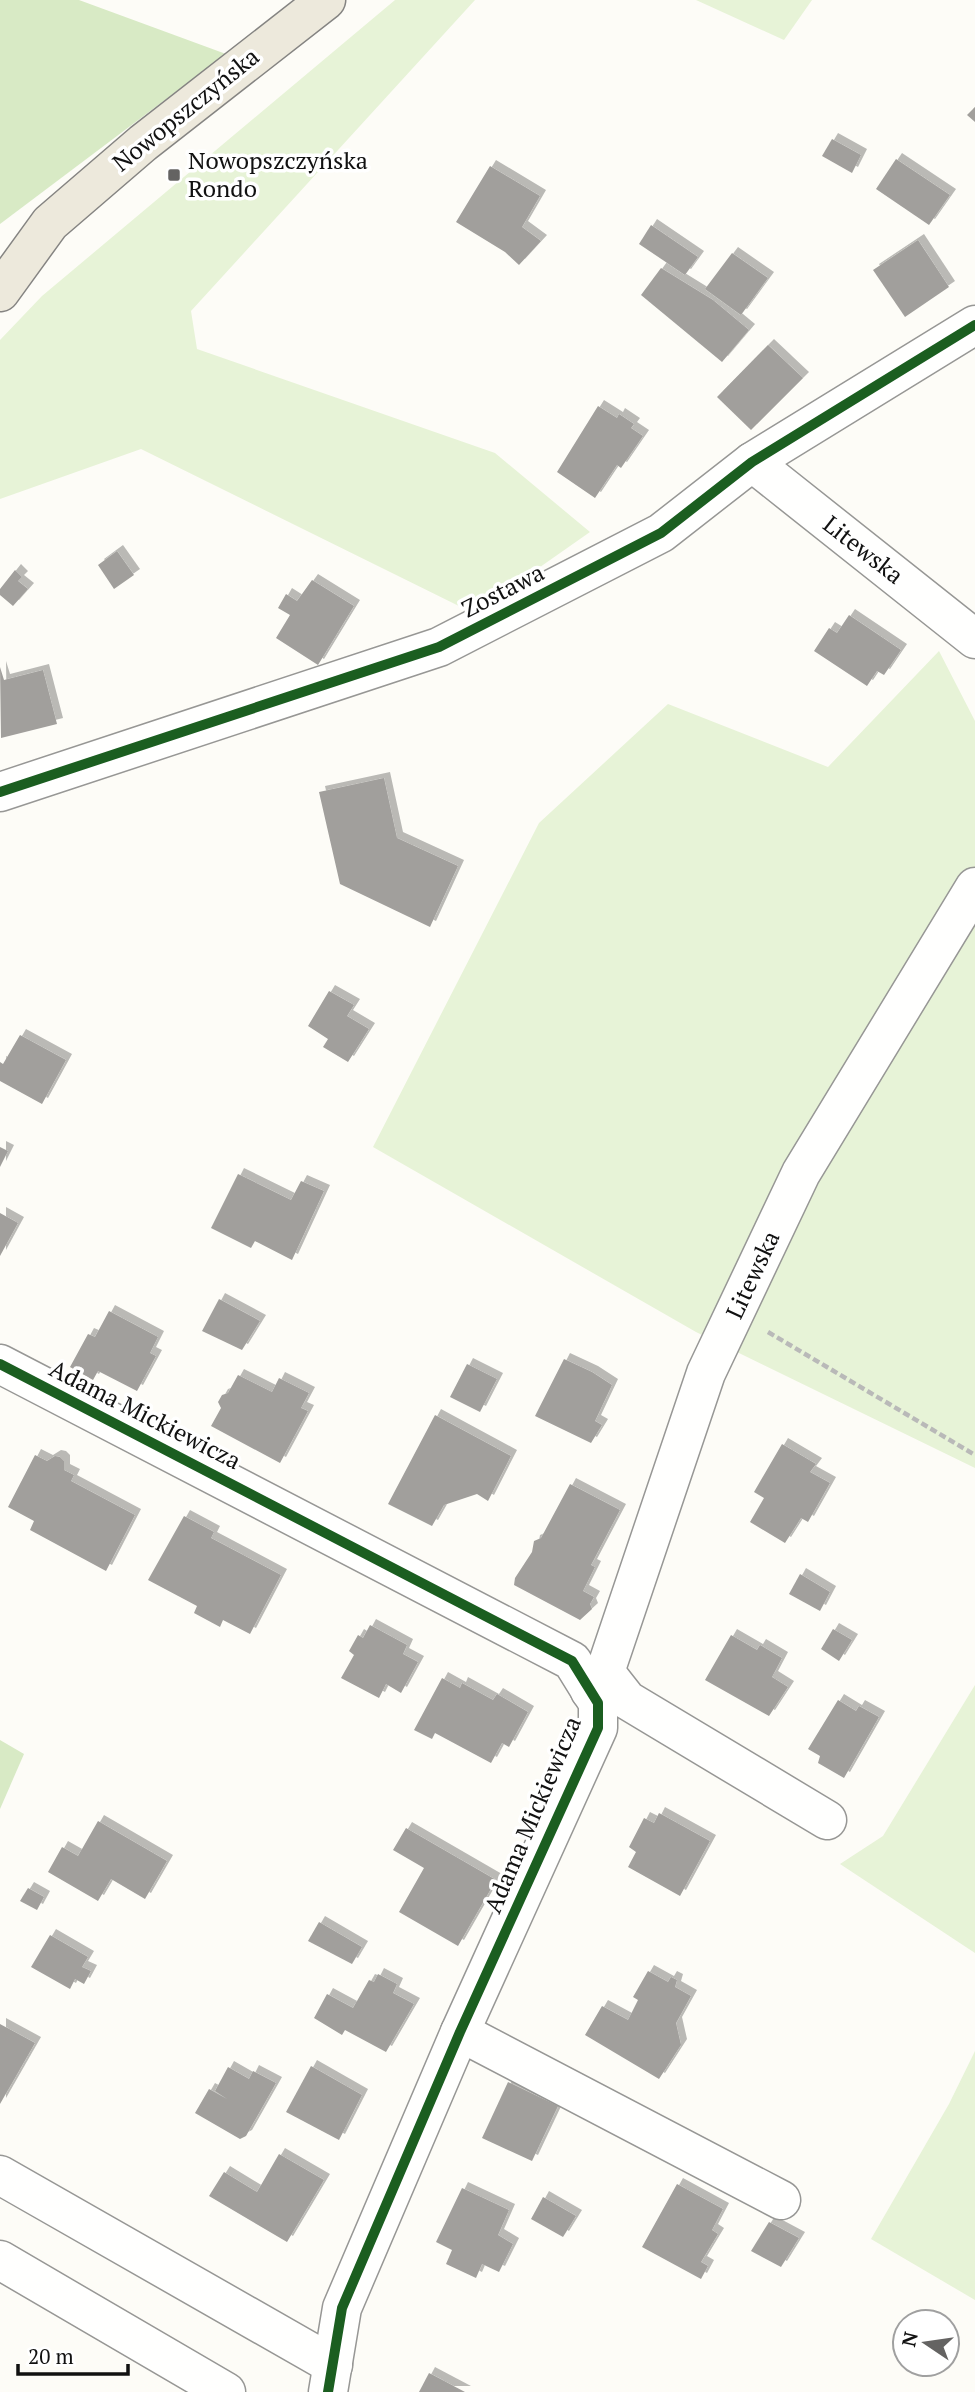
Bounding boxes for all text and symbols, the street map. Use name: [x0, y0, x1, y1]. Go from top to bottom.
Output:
street label: Nowopszczyńska: [105, 40, 265, 178]
place label: Nowopszczyńska Rondo: [188, 144, 368, 204]
marker: Nowopszczyńska Rondo: [166, 167, 182, 183]
street label: Litewska: [817, 508, 910, 591]
street label: Zostawa: [456, 556, 549, 624]
street label: Litewska: [718, 1225, 786, 1324]
street label: Adama Mickiewicza: [44, 1352, 247, 1476]
street label: Adama Mickiewicza: [476, 1711, 588, 1918]
north arrow: [891, 2308, 961, 2378]
text: N: [895, 2329, 923, 2349]
scale bar: [18, 2332, 128, 2376]
text: 20 m: [28, 2342, 74, 2370]

